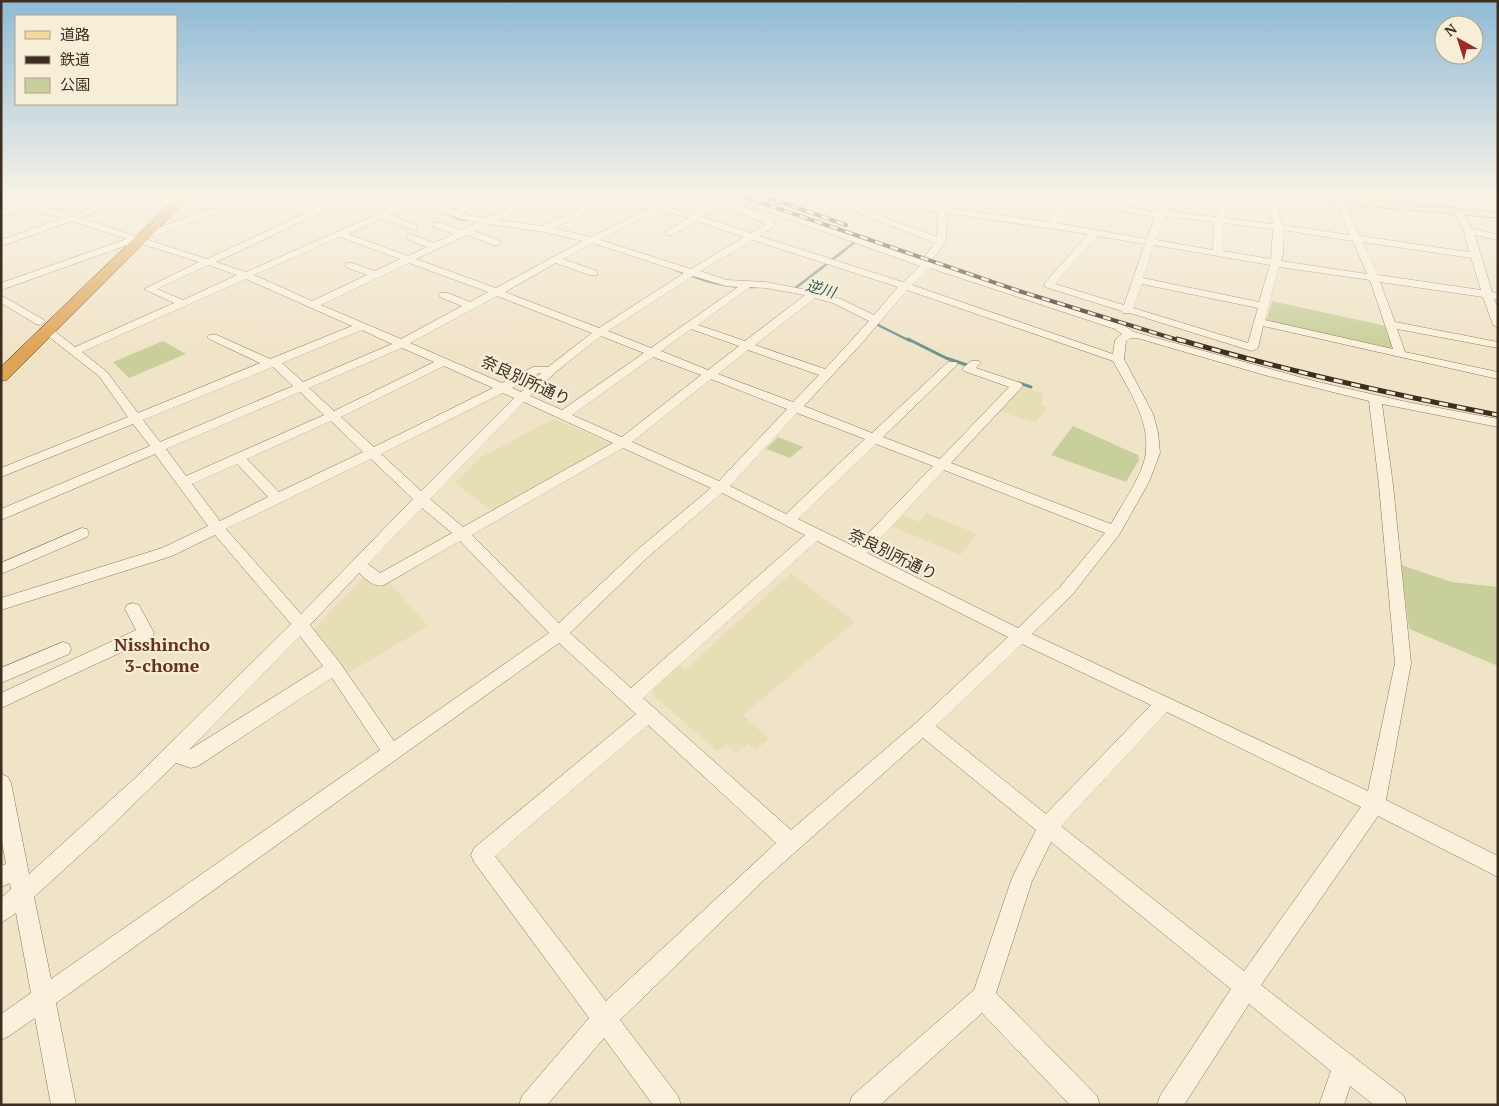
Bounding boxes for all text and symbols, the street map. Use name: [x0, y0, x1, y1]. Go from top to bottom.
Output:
legend: [15, 15, 178, 105]
north arrow: [1434, 15, 1484, 65]
text: N: [1440, 19, 1461, 40]
text: 道路: [60, 24, 90, 44]
text: 鉄道: [60, 49, 90, 69]
text: 公園: [60, 74, 90, 94]
water label: 逆川: [804, 274, 840, 302]
street label: 奈良別所通り: [478, 350, 574, 410]
street label: 奈良別所通り: [845, 523, 941, 585]
district label: Nisshincho 3-chome: [114, 632, 210, 677]

